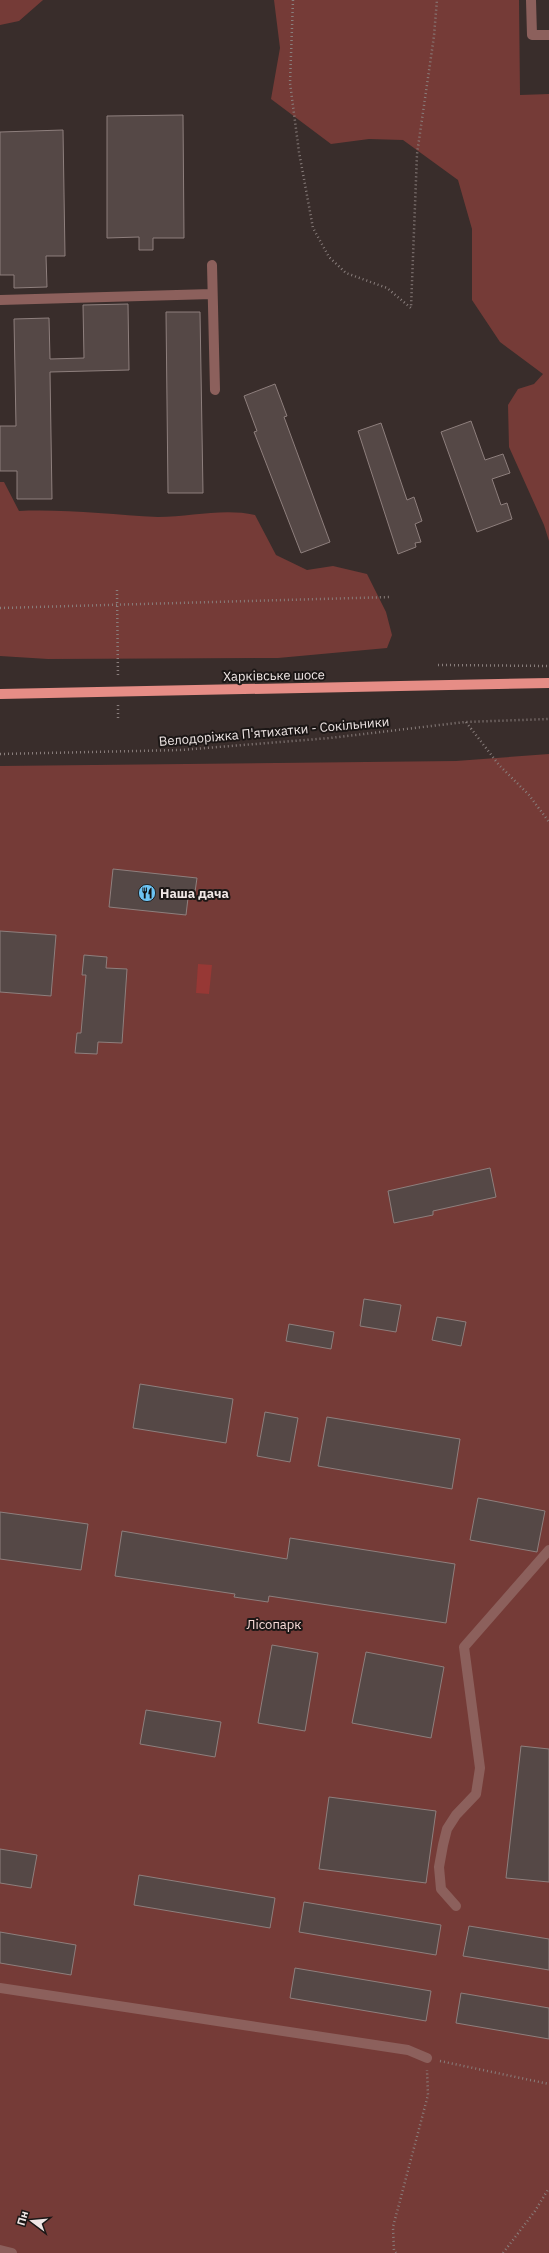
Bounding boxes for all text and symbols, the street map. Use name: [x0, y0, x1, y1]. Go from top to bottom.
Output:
street label: Харківське шосе: [223, 666, 325, 685]
street label: Велодоріжка П'ятихатки - Сокільники: [158, 713, 390, 750]
restaurant icon: Наша дача: [137, 883, 157, 903]
place label: Наша дача: [160, 885, 229, 902]
park label: Лісопарк: [247, 1616, 301, 1633]
north arrow: [12, 2201, 52, 2241]
text: Пн: [14, 2209, 31, 2227]

